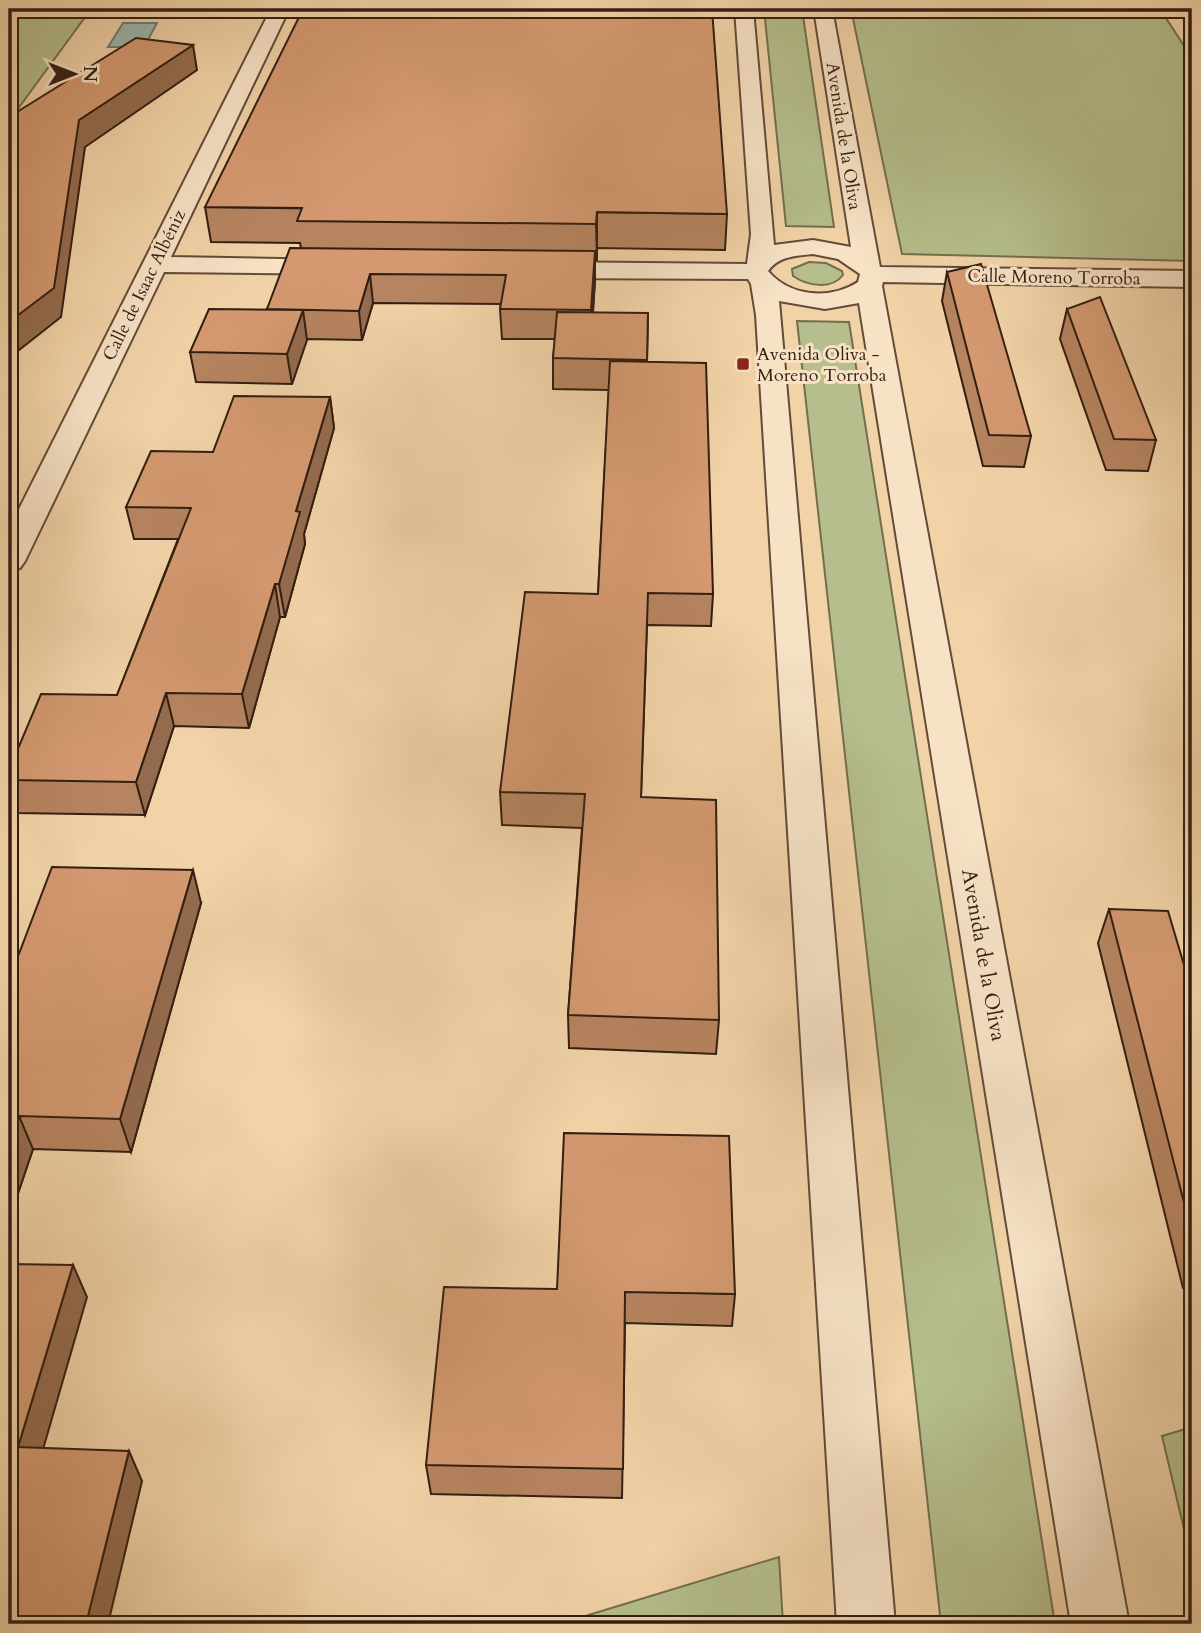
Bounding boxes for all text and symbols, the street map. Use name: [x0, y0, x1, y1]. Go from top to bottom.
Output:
north arrow: [38, 38, 108, 108]
street label: Avenida de la Oliva: [819, 60, 868, 212]
text: N: [77, 66, 103, 83]
street label: Calle de Isaac Albéniz: [97, 205, 192, 365]
street label: Calle Moreno Torroba: [967, 263, 1141, 292]
place label: Avenida Oliva - Moreno Torroba: [757, 342, 887, 388]
marker: Avenida Oliva - Moreno Torroba: [735, 356, 751, 372]
street label: Avenida de la Oliva: [954, 867, 1013, 1043]

